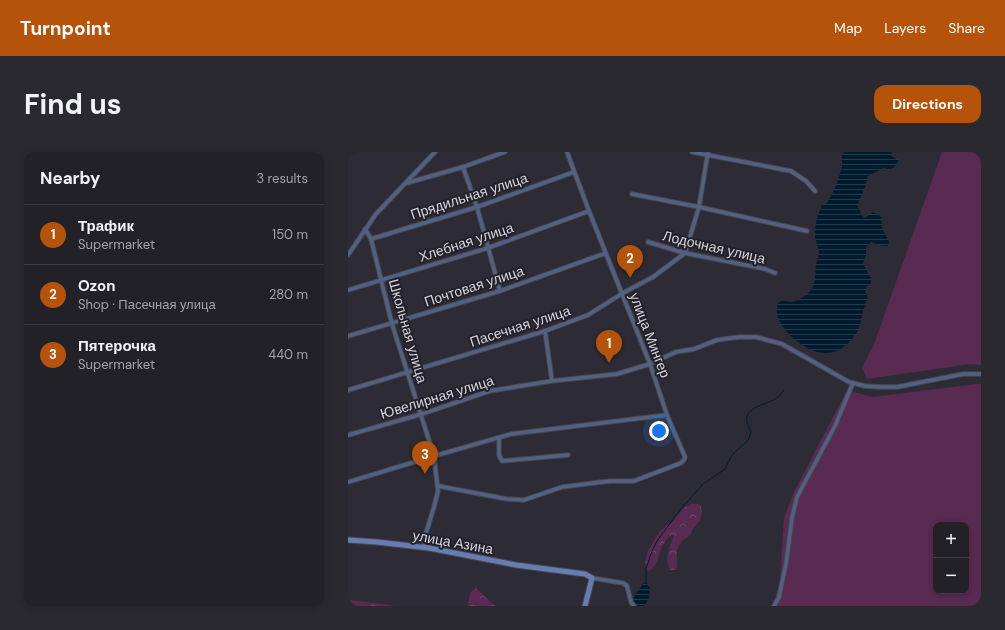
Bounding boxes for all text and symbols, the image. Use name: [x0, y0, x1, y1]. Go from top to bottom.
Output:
text: Turnpoint: [20, 16, 111, 41]
text: Map: [834, 19, 862, 37]
text: Layers: [884, 19, 926, 37]
text: Share: [948, 19, 985, 37]
button: Directions: [874, 85, 981, 123]
text: Find us: [24, 86, 122, 123]
text: Nearby: [40, 167, 100, 189]
street label: Прядильная улица: [408, 169, 530, 223]
text: 3 results: [256, 170, 308, 187]
text: Трафик: [78, 216, 134, 236]
street label: Хлебная улица: [416, 218, 516, 266]
text: 1: [51, 226, 55, 243]
text: 150 m: [272, 226, 308, 243]
street label: Лодочная улица: [661, 226, 767, 268]
text: Supermarket: [78, 236, 155, 253]
pin: 2: [617, 245, 643, 278]
street label: Почтовая улица: [422, 261, 526, 311]
text: Ozon: [78, 276, 116, 296]
street label: Школьная улица: [385, 277, 432, 385]
text: 2: [49, 286, 57, 303]
text: 280 m: [269, 286, 308, 303]
street label: улица Мингер: [626, 290, 675, 380]
text: Shop · Пасечная улица: [78, 296, 216, 313]
street label: Пасечная улица: [467, 301, 573, 351]
pin: 1: [596, 330, 622, 363]
text: Пятерочка: [78, 336, 156, 356]
text: 3: [49, 346, 57, 363]
text: 440 m: [268, 346, 308, 363]
text: Supermarket: [78, 356, 155, 373]
street label: Ювелирная улица: [378, 371, 496, 423]
your location: [649, 421, 669, 441]
pin: 3: [412, 441, 438, 474]
map controls: [933, 522, 969, 594]
button: +: [933, 522, 969, 558]
street label: улица Азина: [411, 526, 495, 558]
button: −: [933, 558, 969, 594]

